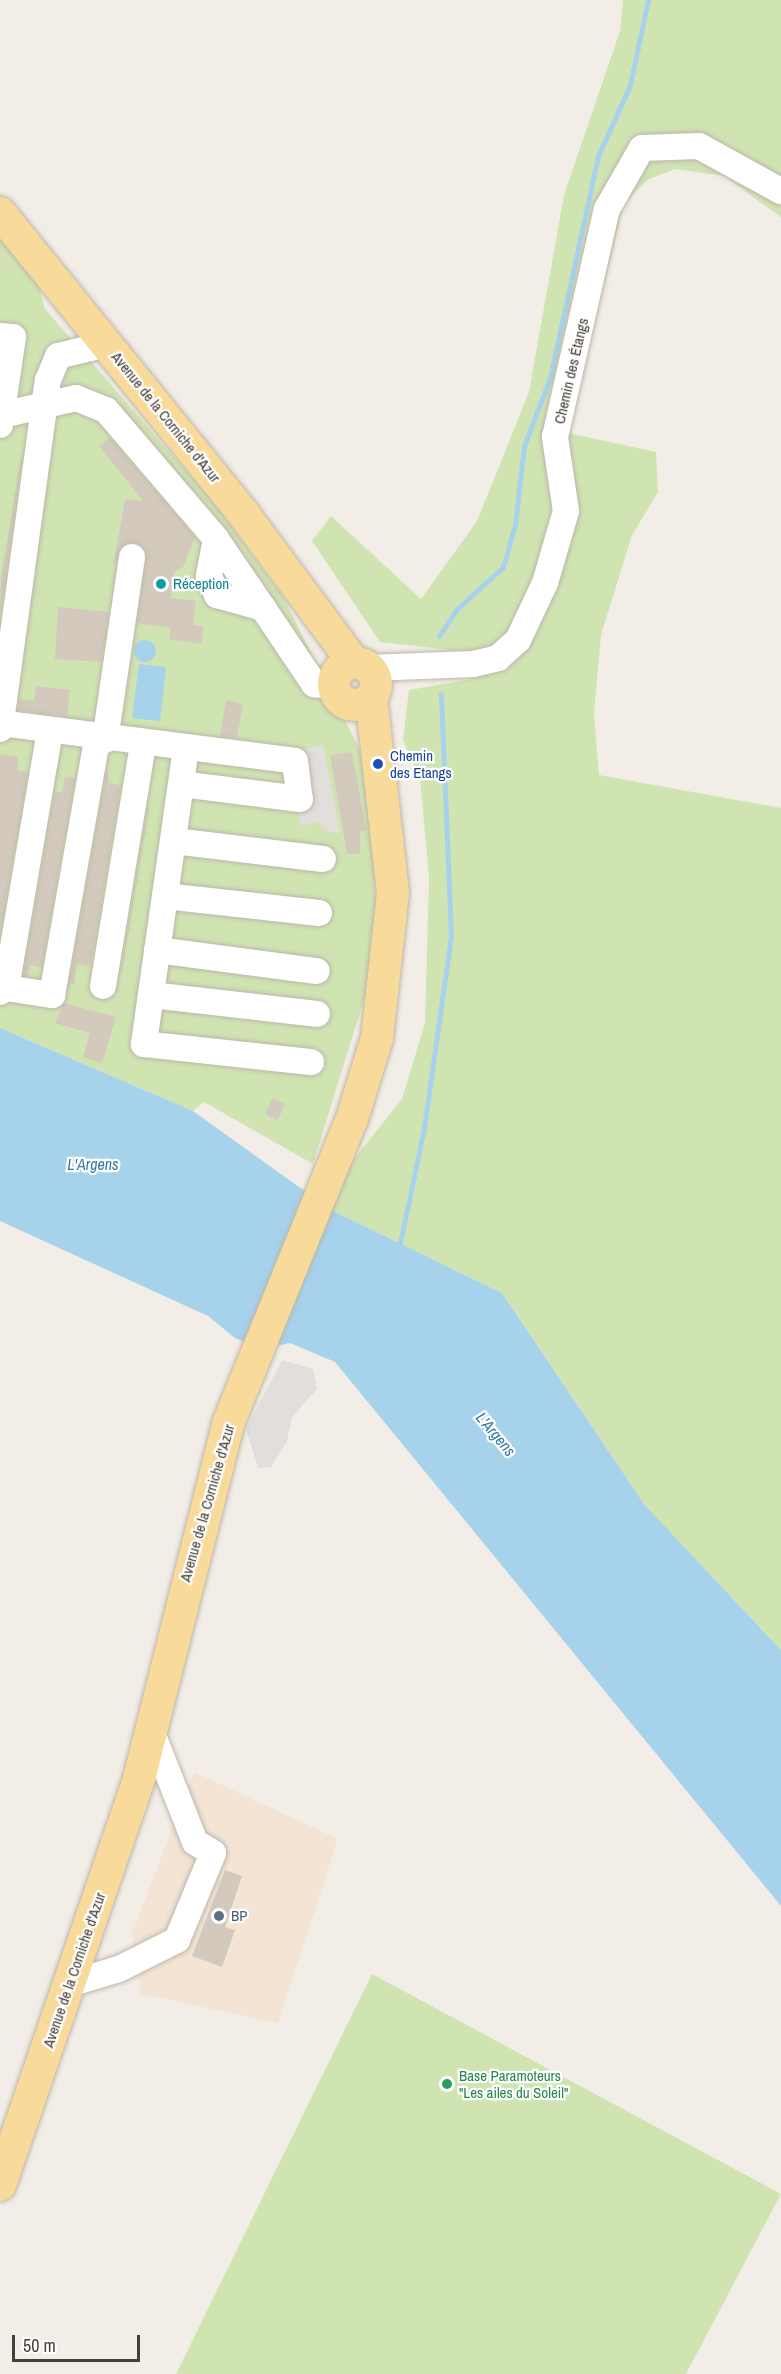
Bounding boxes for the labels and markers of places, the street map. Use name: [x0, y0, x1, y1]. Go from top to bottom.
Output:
place label: Réception: [173, 575, 229, 593]
marker: Réception: [154, 577, 168, 591]
place label: Chemin des Etangs: [390, 746, 452, 781]
marker: Chemin des Etangs: [371, 757, 385, 771]
place label: BP: [231, 1907, 247, 1925]
marker: BP: [212, 1909, 226, 1923]
place label: Base Paramoteurs "Les ailes du Soleil": [459, 2066, 568, 2101]
marker: Base Paramoteurs "Les ailes du Soleil": [440, 2077, 454, 2091]

